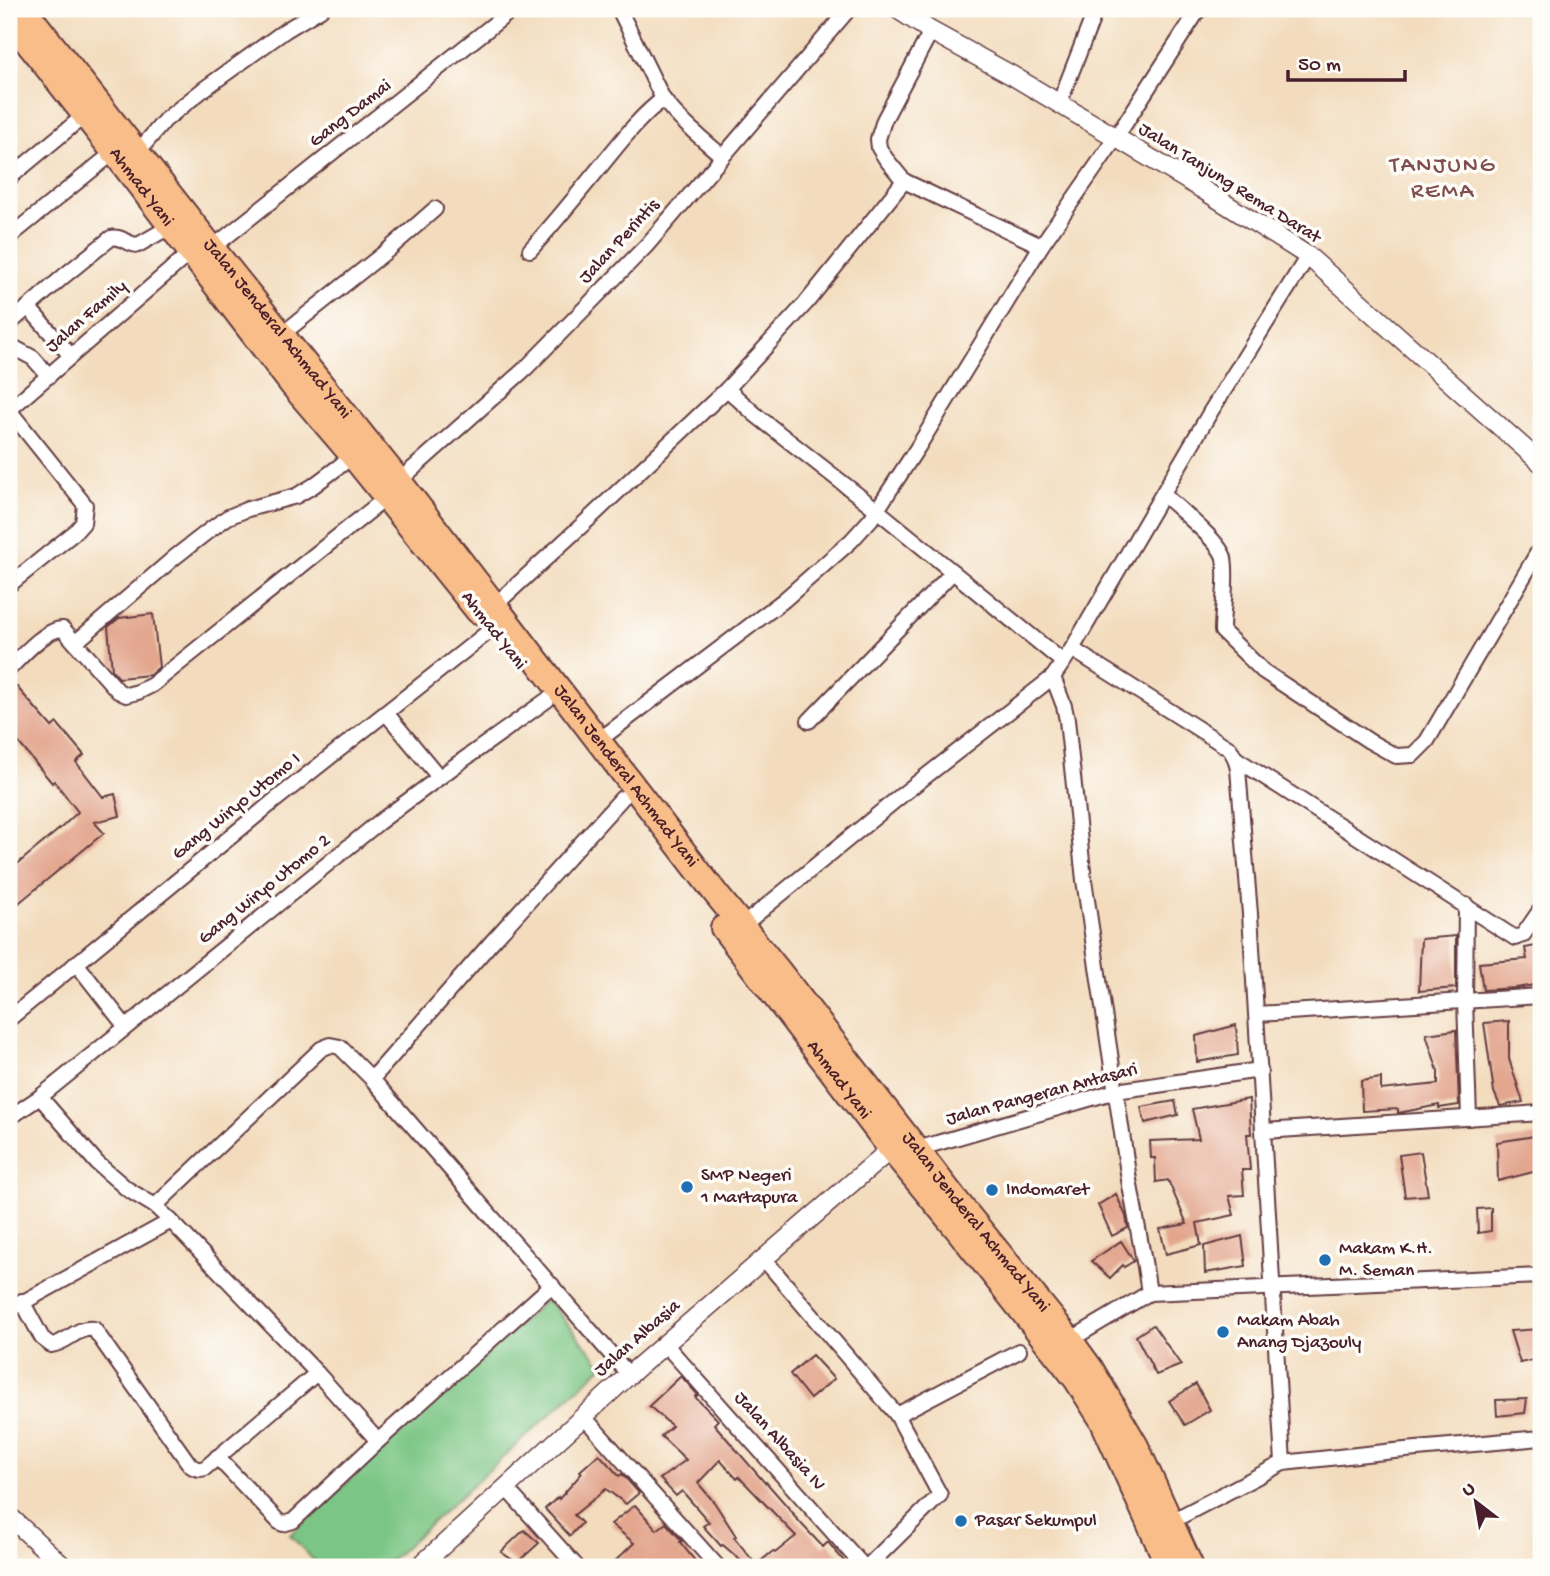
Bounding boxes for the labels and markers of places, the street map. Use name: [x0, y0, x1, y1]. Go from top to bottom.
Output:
place label: SMP Negeri 1 Martapura: [700, 1165, 799, 1210]
marker: SMP Negeri 1 Martapura: [679, 1179, 695, 1195]
place label: Indomaret: [1006, 1179, 1091, 1202]
marker: Indomaret: [984, 1182, 1000, 1198]
place label: Makam K.H. M. Seman: [1339, 1238, 1433, 1283]
marker: Makam K.H. M. Seman: [1317, 1252, 1333, 1268]
place label: Makam Abah Anang Djazouly: [1237, 1310, 1362, 1355]
marker: Makam Abah Anang Djazouly: [1215, 1324, 1231, 1340]
place label: Pasar Sekumpul: [974, 1510, 1097, 1533]
marker: Pasar Sekumpul: [953, 1513, 969, 1529]

